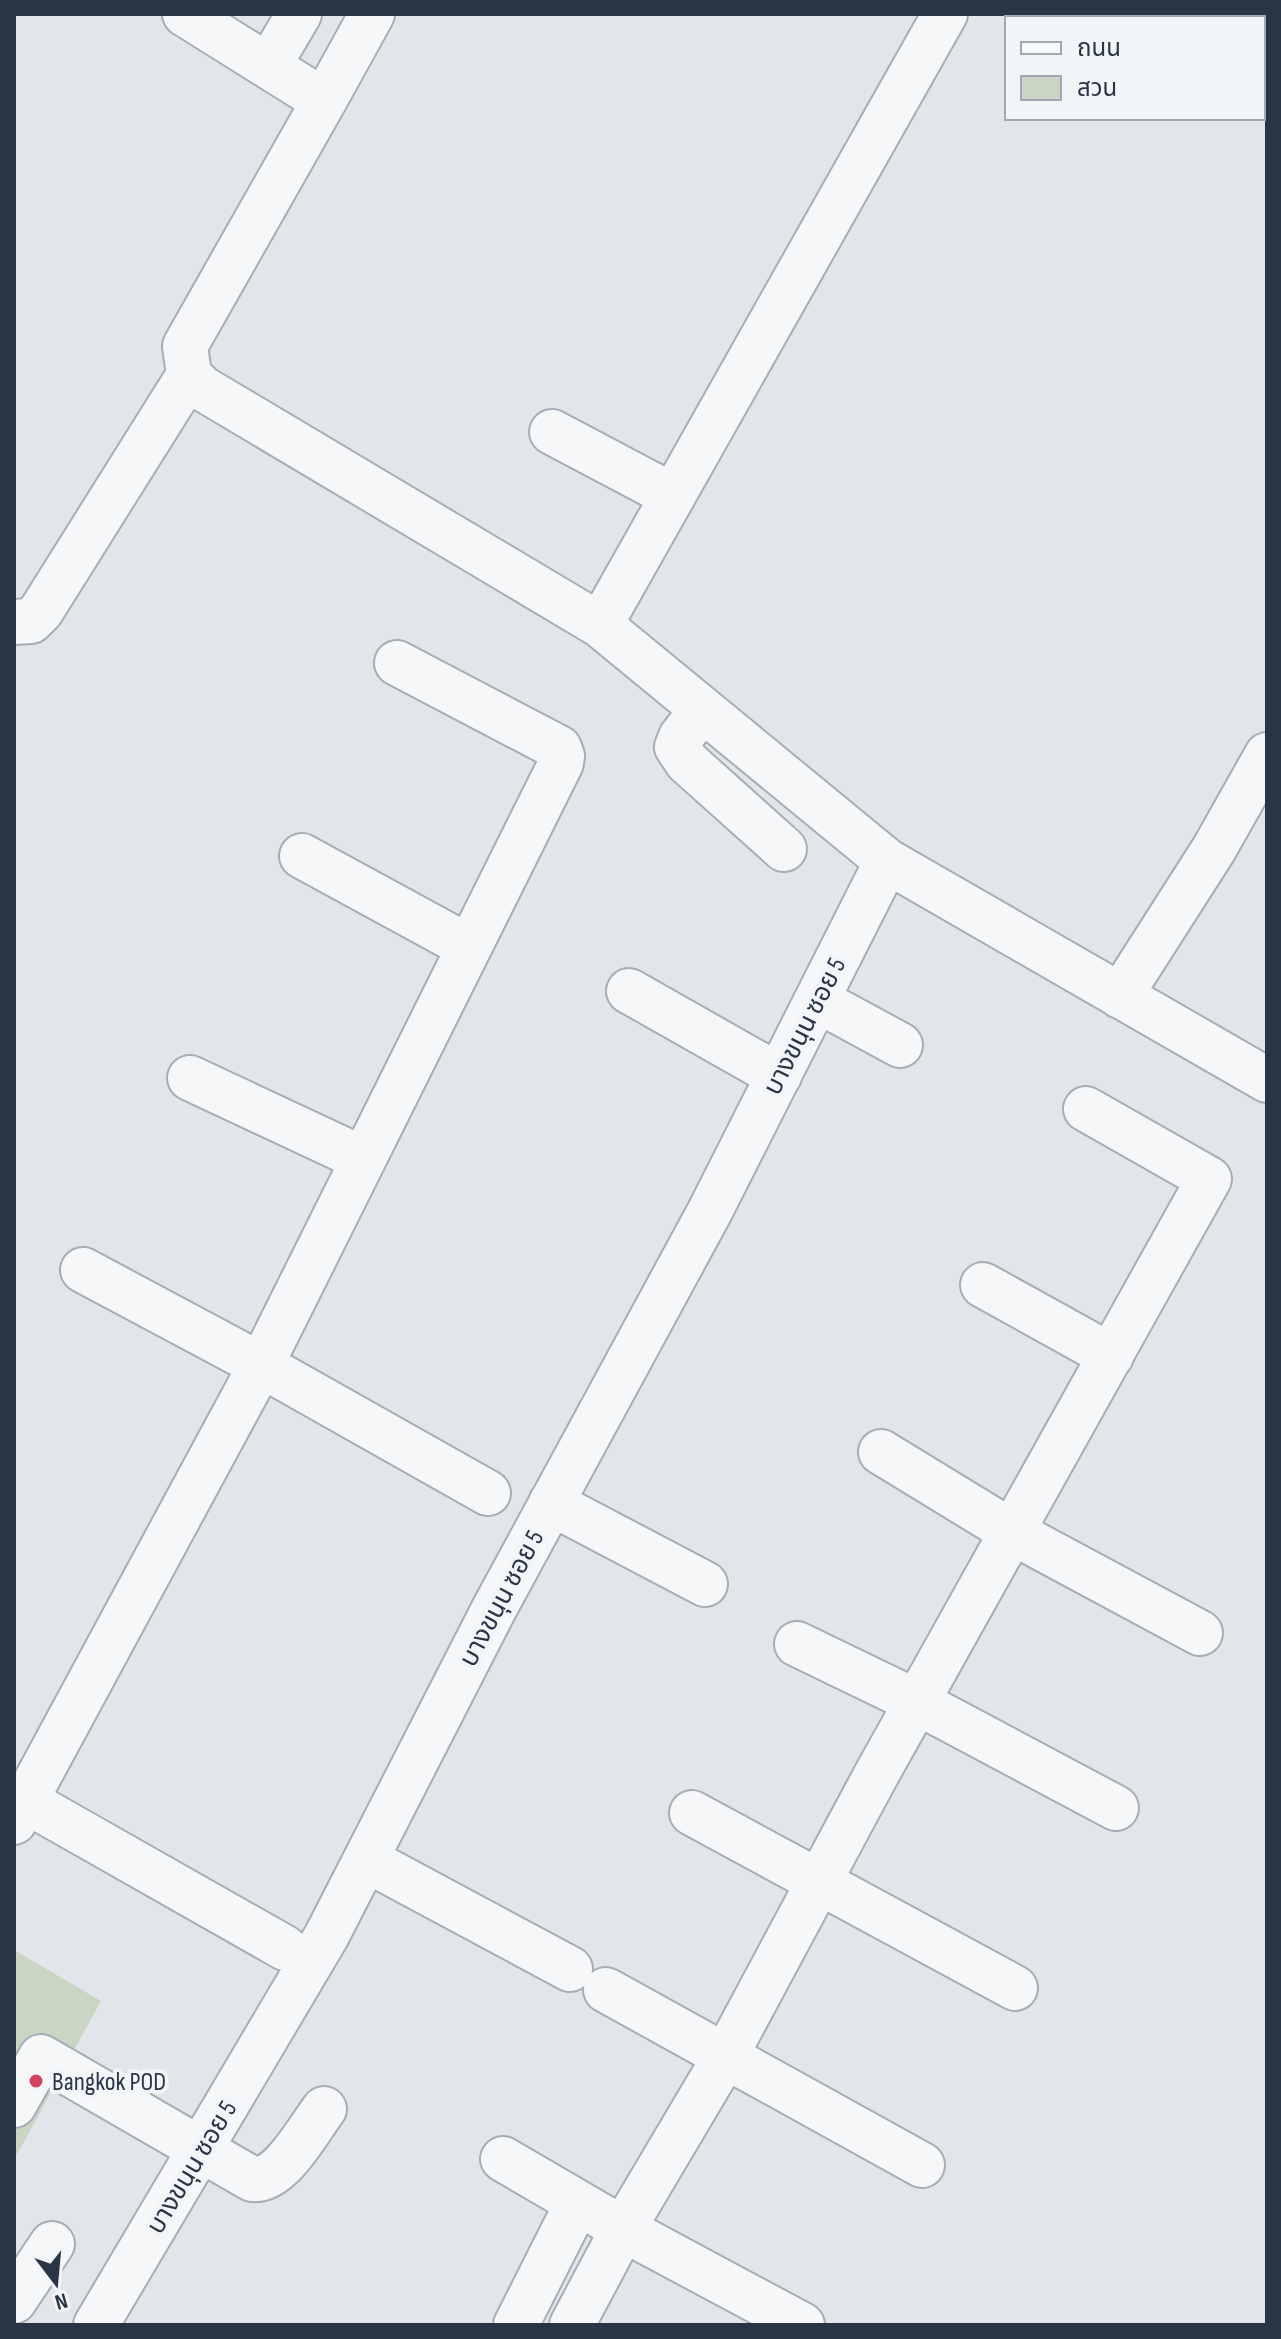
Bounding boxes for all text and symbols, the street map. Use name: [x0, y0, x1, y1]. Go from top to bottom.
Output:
legend: [1005, 16, 1265, 120]
text: ถนน: [1077, 34, 1121, 63]
text: สวน: [1077, 74, 1117, 103]
street label: บางขนุน ซอย 5: [758, 953, 853, 1100]
street label: บางขนุน ซอย 5: [453, 1525, 551, 1672]
place label: Bangkok POD: [52, 2067, 166, 2098]
marker: Bangkok POD: [27, 2072, 45, 2090]
street label: บางขนุน ซอย 5: [140, 2096, 244, 2240]
north arrow: [16, 2243, 96, 2323]
text: N: [52, 2286, 70, 2315]

